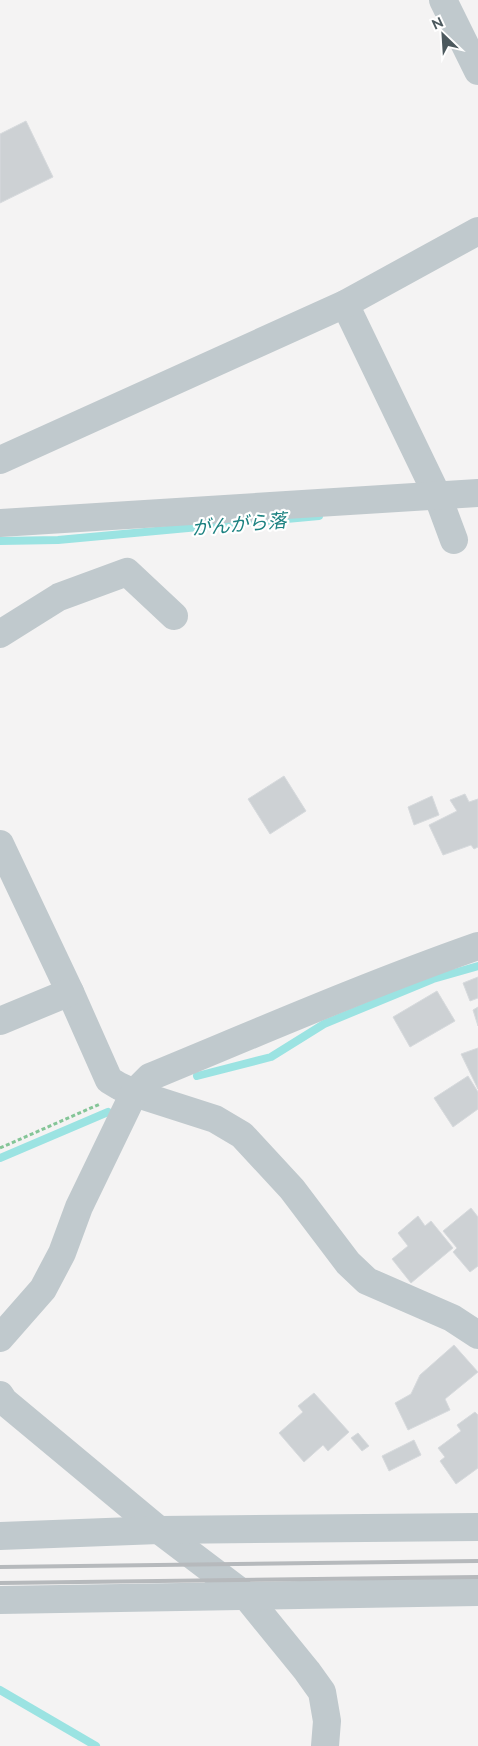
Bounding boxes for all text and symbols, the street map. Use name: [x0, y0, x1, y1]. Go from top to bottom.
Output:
north arrow: [418, 10, 468, 60]
text: N: [429, 14, 446, 33]
water label: がんがら落: [191, 509, 290, 539]

